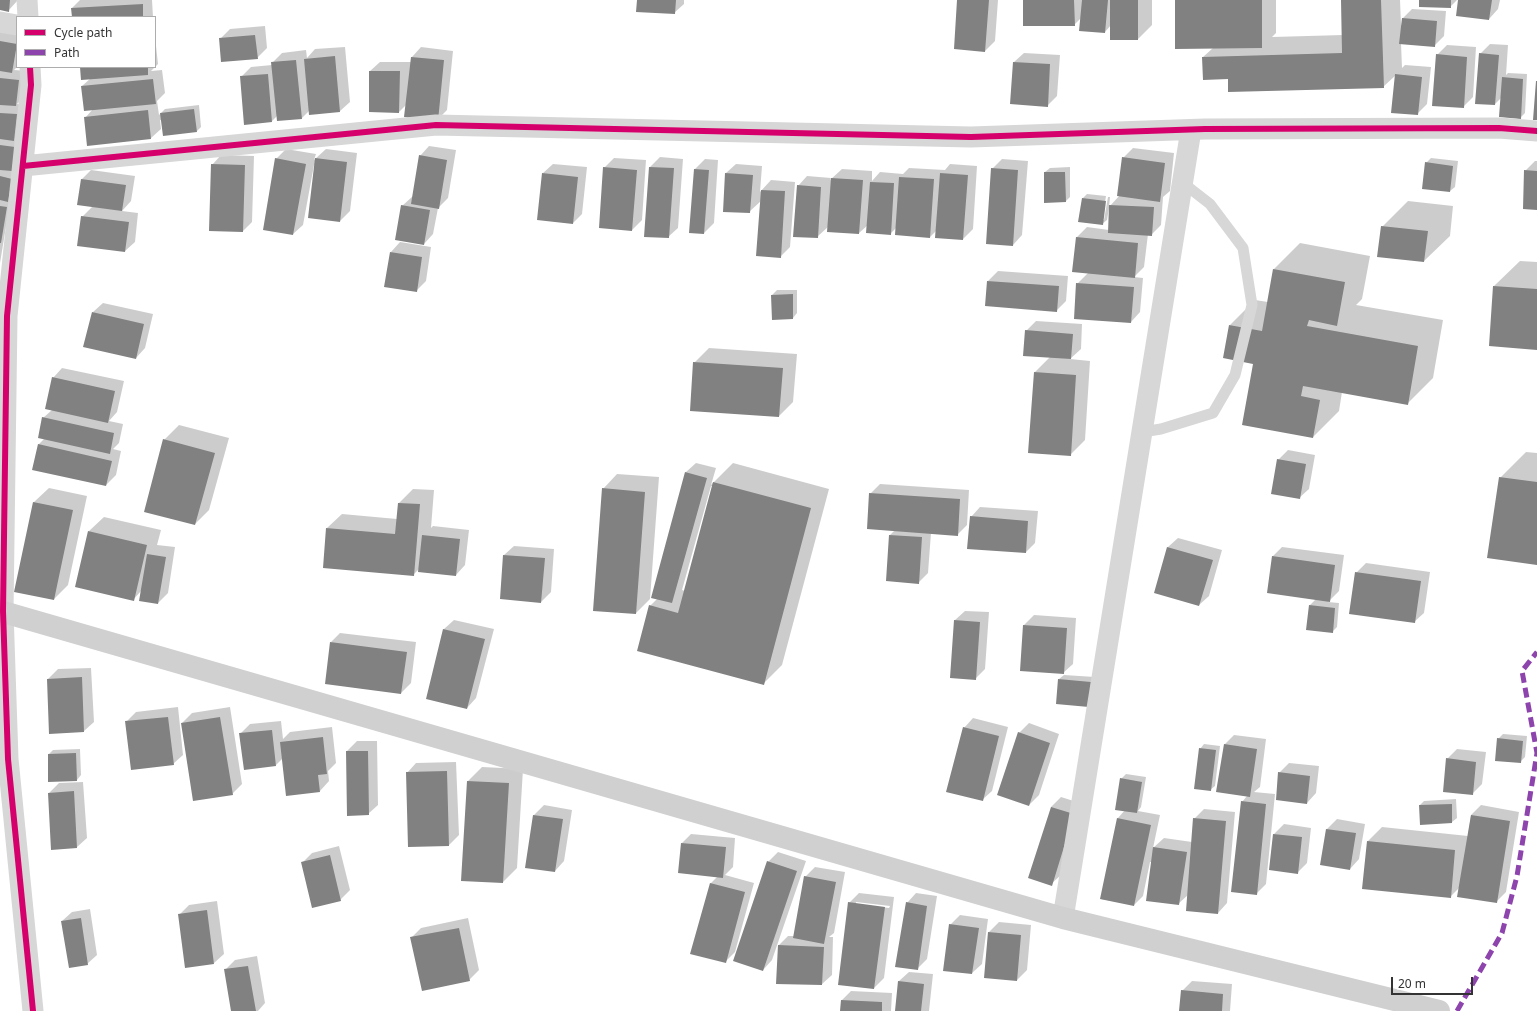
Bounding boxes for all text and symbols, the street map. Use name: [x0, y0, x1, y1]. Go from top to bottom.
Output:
legend: [16, 16, 156, 68]
text: Cycle path: [54, 24, 112, 41]
text: Path: [54, 44, 80, 61]
scale bar: [1393, 969, 1475, 995]
text: 20 m: [1398, 975, 1426, 992]

